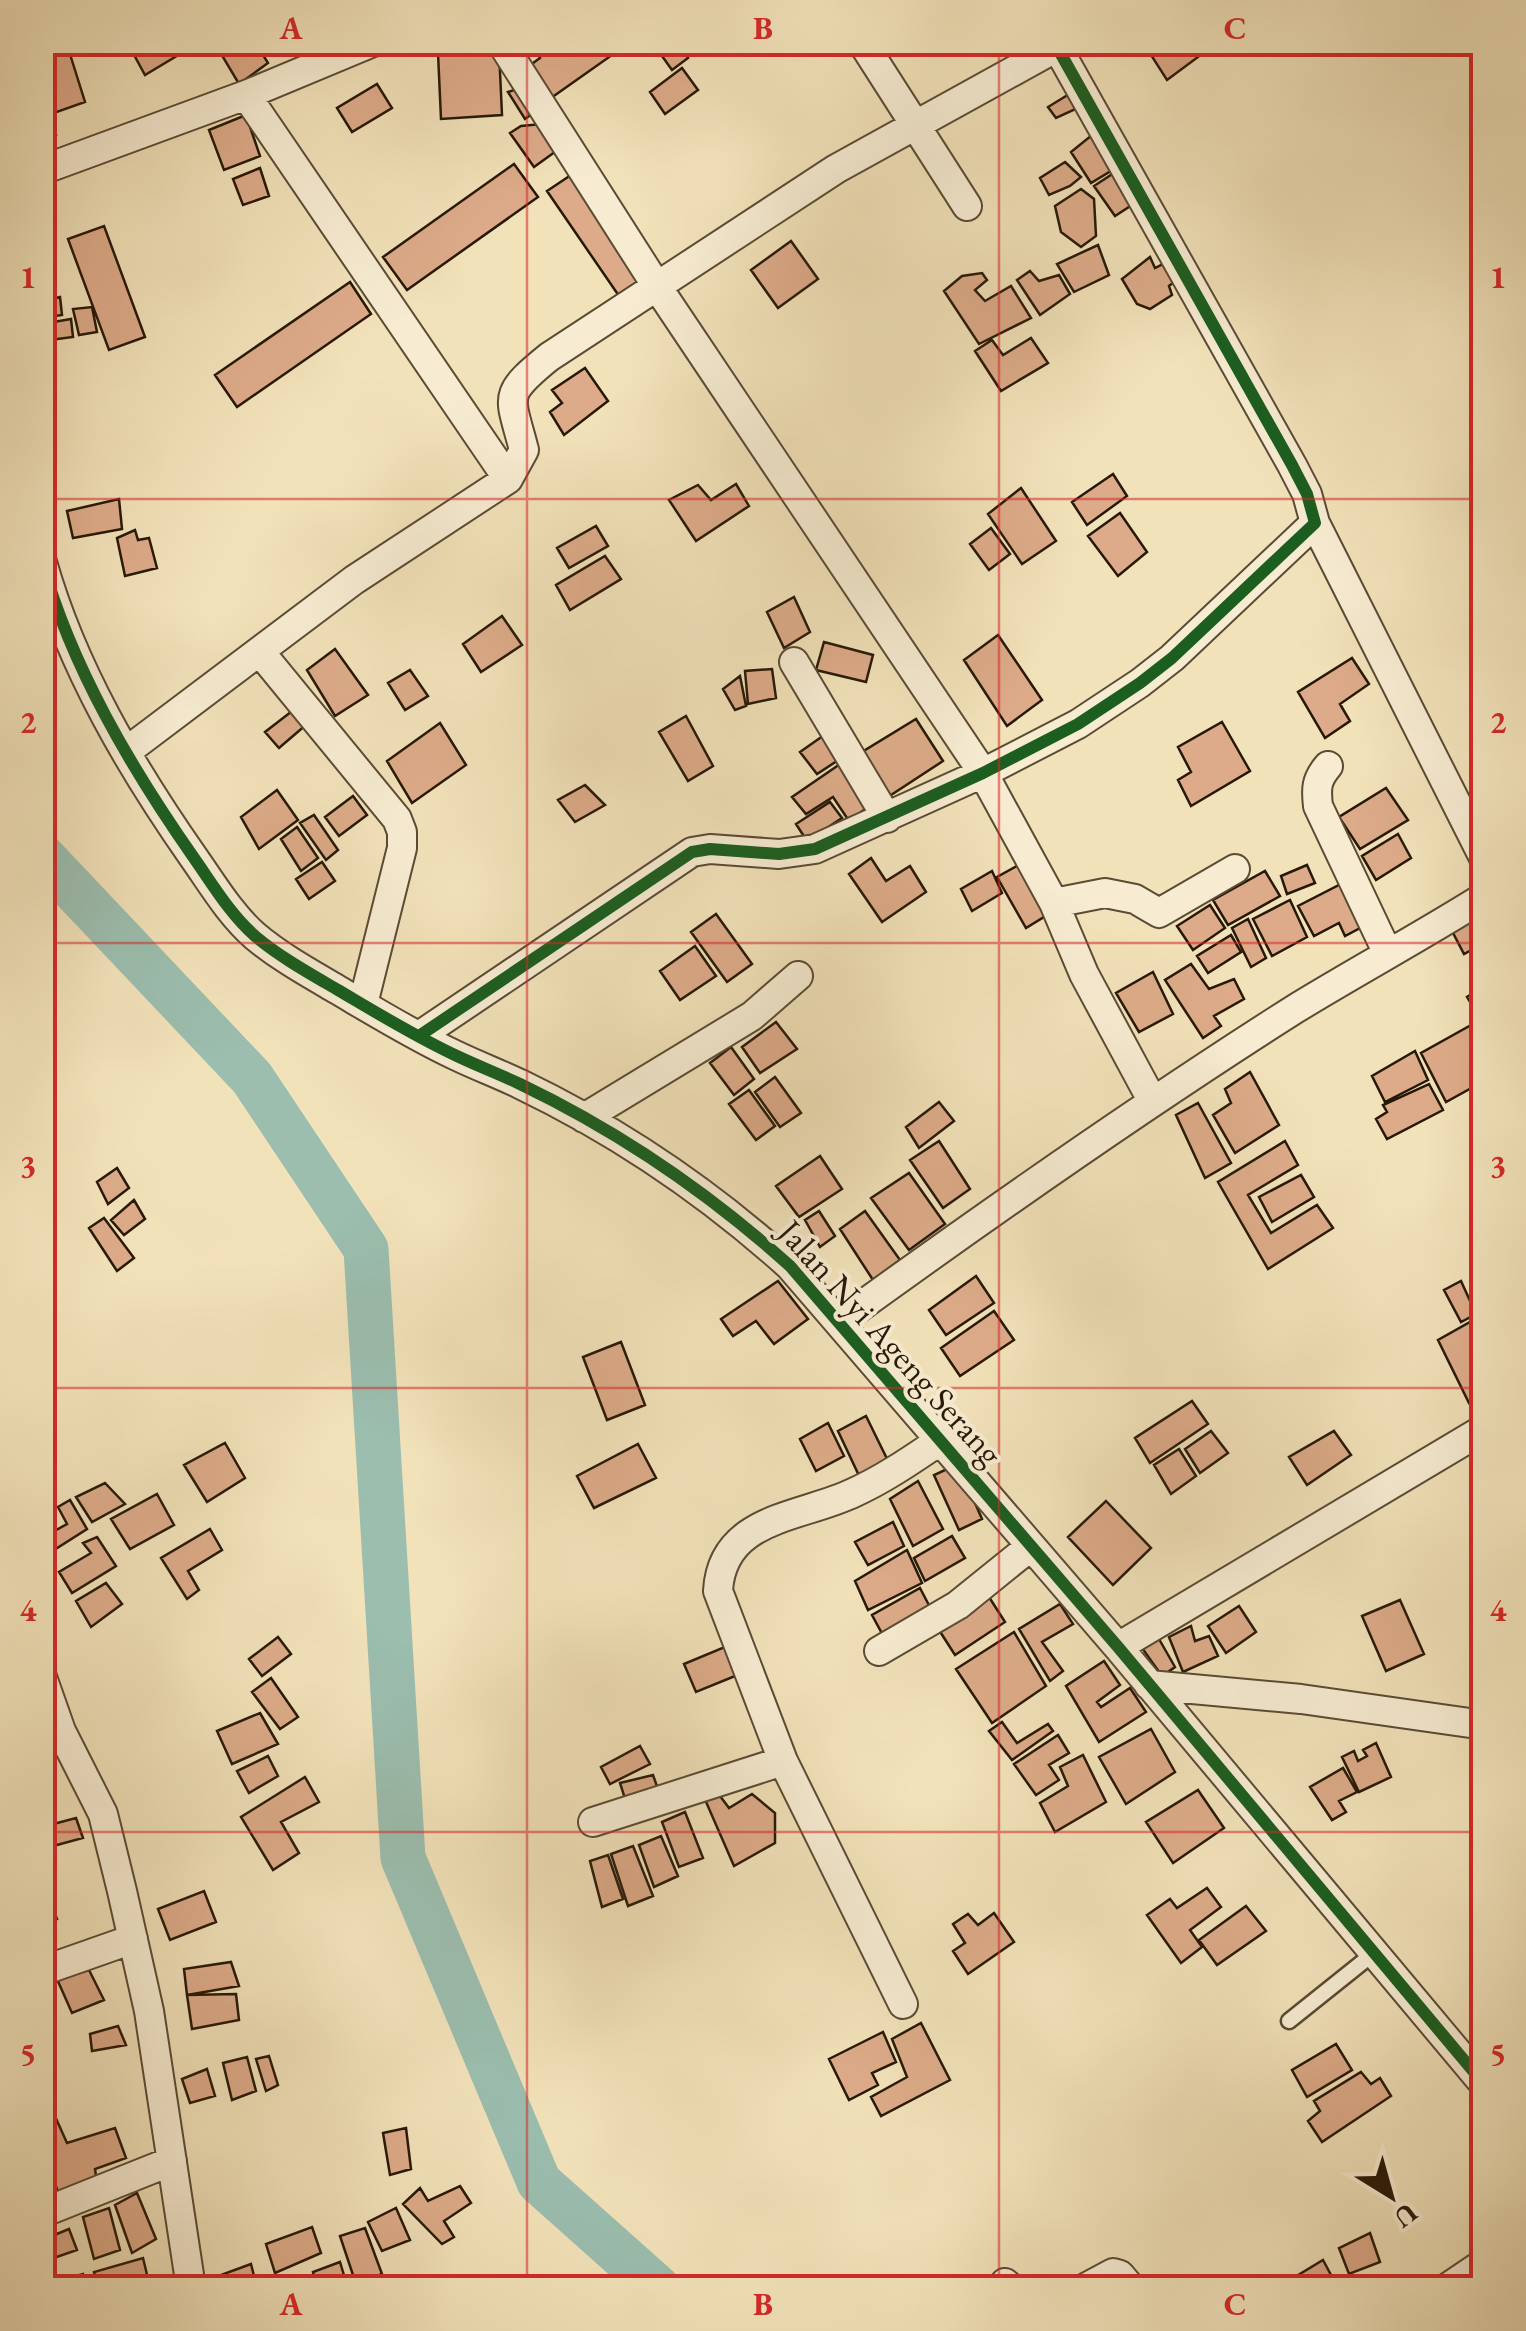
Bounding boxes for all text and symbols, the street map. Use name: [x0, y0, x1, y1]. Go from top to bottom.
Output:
text: A: [278, 7, 303, 49]
text: B: [753, 7, 773, 49]
text: C: [1224, 7, 1246, 49]
text: 1: [20, 256, 36, 298]
text: 1: [1490, 256, 1506, 298]
text: 2: [20, 701, 37, 743]
text: 2: [1490, 701, 1507, 743]
text: 3: [20, 1145, 36, 1187]
text: 3: [1490, 1145, 1506, 1187]
street label: Jalan Nyi Ageng Serang: [767, 1208, 1014, 1475]
text: 4: [20, 1589, 38, 1631]
text: 4: [1490, 1589, 1508, 1631]
text: 5: [20, 2033, 36, 2075]
text: 5: [1490, 2033, 1506, 2075]
north arrow: [1341, 2146, 1441, 2246]
text: U: [1387, 2195, 1425, 2237]
text: A: [278, 2283, 303, 2325]
text: B: [753, 2283, 773, 2325]
text: C: [1224, 2283, 1246, 2325]

